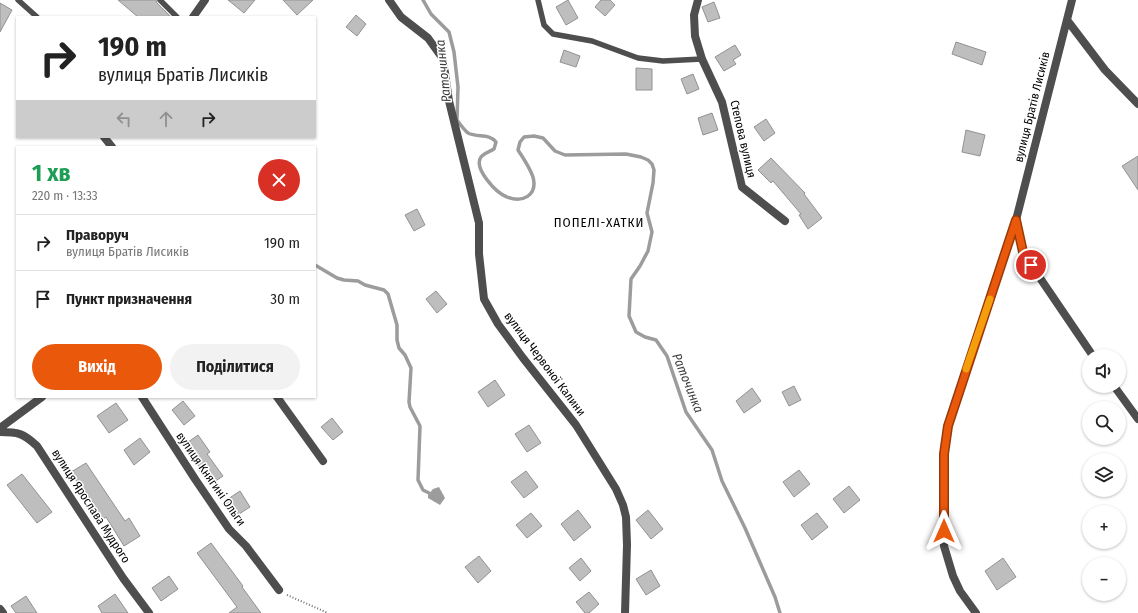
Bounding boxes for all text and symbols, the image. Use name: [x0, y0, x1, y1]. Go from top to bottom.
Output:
text: 190 m: [98, 30, 167, 63]
icon: right: [32, 32, 84, 84]
water label: Раточинка: [432, 39, 454, 103]
street label: вулиця Братів Лисиків: [1011, 50, 1053, 164]
text: вулиця Братів Лисиків: [98, 64, 268, 86]
street label: Степова вулиця: [727, 99, 759, 179]
icon: left: [113, 108, 135, 130]
icon: ahead: [155, 108, 177, 130]
icon: right: [197, 108, 219, 130]
text: 1 хв: [32, 159, 71, 187]
button: close: [258, 159, 300, 201]
text: 220 m · 13:33: [32, 188, 98, 203]
district label: ПОПЕЛІ-ХАТКИ: [554, 215, 644, 230]
text: Праворуч: [66, 226, 129, 244]
icon: right: [32, 232, 54, 254]
text: 190 m: [264, 234, 300, 252]
text: вулиця Братів Лисиків: [66, 244, 189, 259]
pin: [1014, 248, 1048, 282]
icon: arrive: [1020, 254, 1042, 276]
icon: arrive: [32, 288, 54, 310]
text: Пункт призначення: [66, 290, 192, 308]
text: 30 m: [270, 290, 300, 308]
street label: вулиця Червоної Калини: [501, 309, 589, 419]
button: Вихід: [32, 344, 162, 390]
button: Поділитися: [170, 344, 300, 390]
map controls: [1082, 349, 1126, 601]
button: sound: [1082, 349, 1126, 393]
water label: Раточинка: [669, 351, 707, 415]
button: search: [1082, 401, 1126, 445]
street label: вулиця Княгині Ольги: [173, 429, 249, 529]
street label: вулиця Ярослава Мудрого: [49, 446, 133, 566]
button: layers: [1082, 453, 1126, 497]
button: +: [1082, 505, 1126, 549]
position arrow: [923, 510, 965, 552]
button: −: [1082, 557, 1126, 601]

